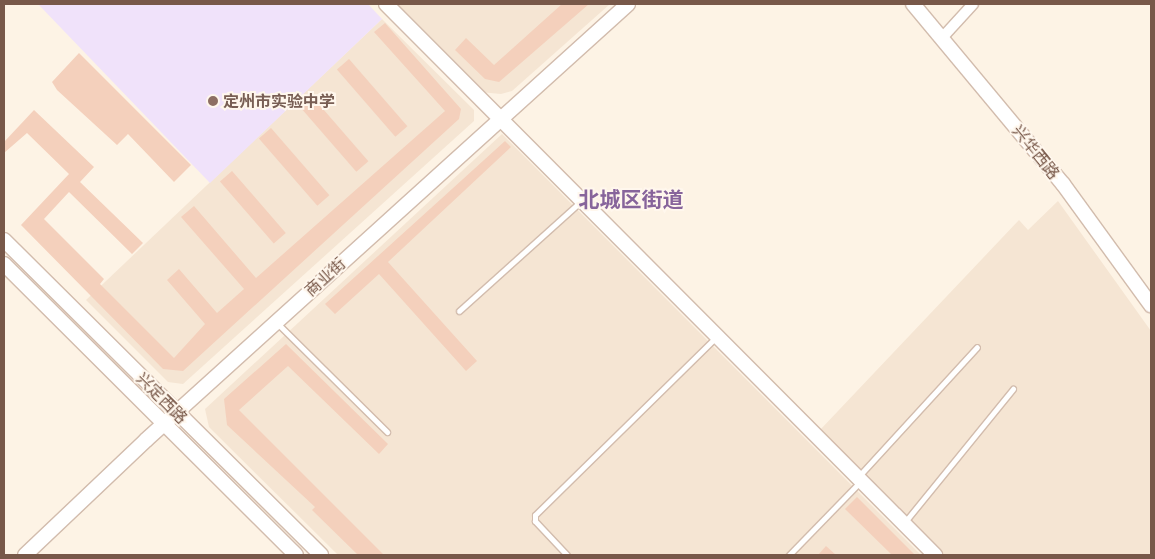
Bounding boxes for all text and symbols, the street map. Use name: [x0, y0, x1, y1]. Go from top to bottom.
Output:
place label: 定州市实验中学: [223, 91, 335, 111]
marker: 定州市实验中学: [207, 95, 219, 107]
street label: 兴华西路: [1008, 121, 1064, 183]
district label: 北城区街道: [579, 186, 683, 212]
street label: 商业街: [301, 254, 349, 300]
street label: 兴定西路: [133, 369, 191, 427]

